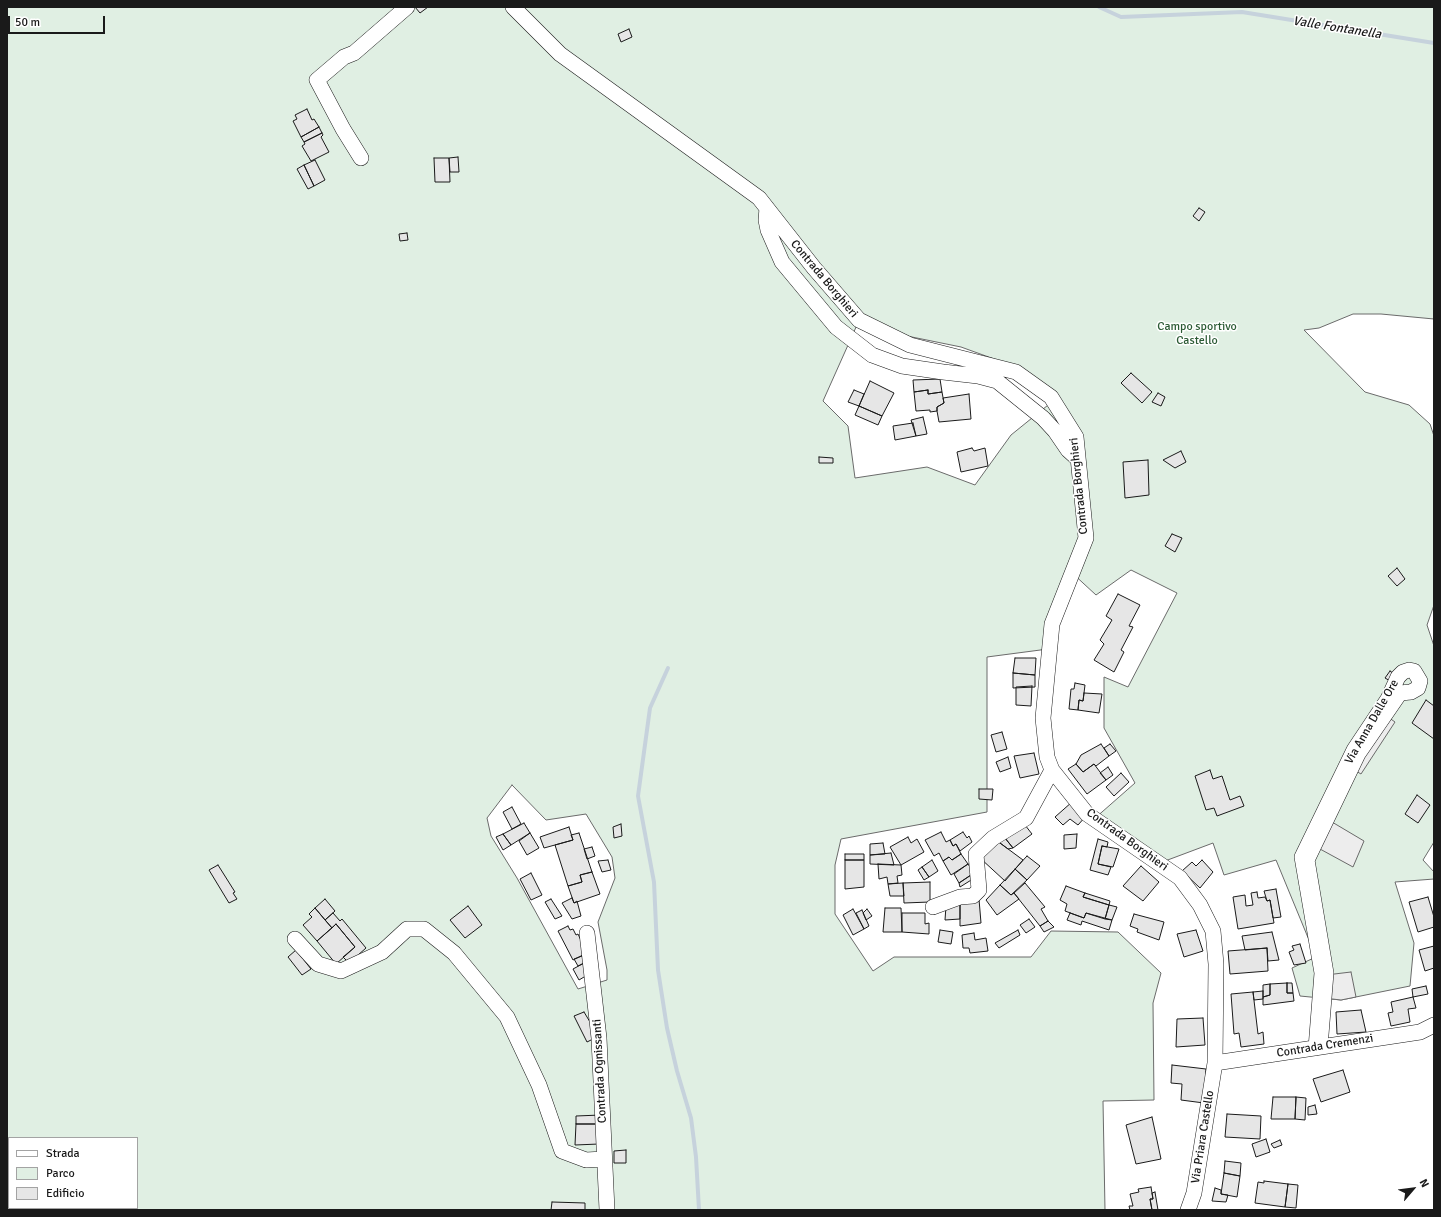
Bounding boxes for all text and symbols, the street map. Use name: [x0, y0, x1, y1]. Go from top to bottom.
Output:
scale bar: [10, 8, 107, 34]
water label: Valle Fontanella: [1292, 13, 1382, 43]
text: 50 m: [15, 15, 40, 30]
street label: Contrada Borghieri: [787, 237, 861, 321]
park label: Campo sportivo Castello: [1157, 320, 1237, 348]
street label: Contrada Borghieri: [1067, 437, 1091, 535]
street label: Via Anna Dalle Ore: [1342, 677, 1402, 767]
street label: Contrada Borghieri: [1083, 806, 1171, 874]
street label: Contrada Ognissanti: [590, 1019, 610, 1123]
street label: Contrada Cremenzi: [1276, 1031, 1374, 1061]
street label: Via Priara Castello: [1189, 1089, 1217, 1185]
legend: [8, 1137, 138, 1209]
text: Strada: [46, 1146, 80, 1161]
text: Parco: [46, 1166, 75, 1181]
north arrow: [1393, 1169, 1433, 1209]
text: N: [1417, 1177, 1432, 1190]
text: Edificio: [46, 1186, 84, 1201]

